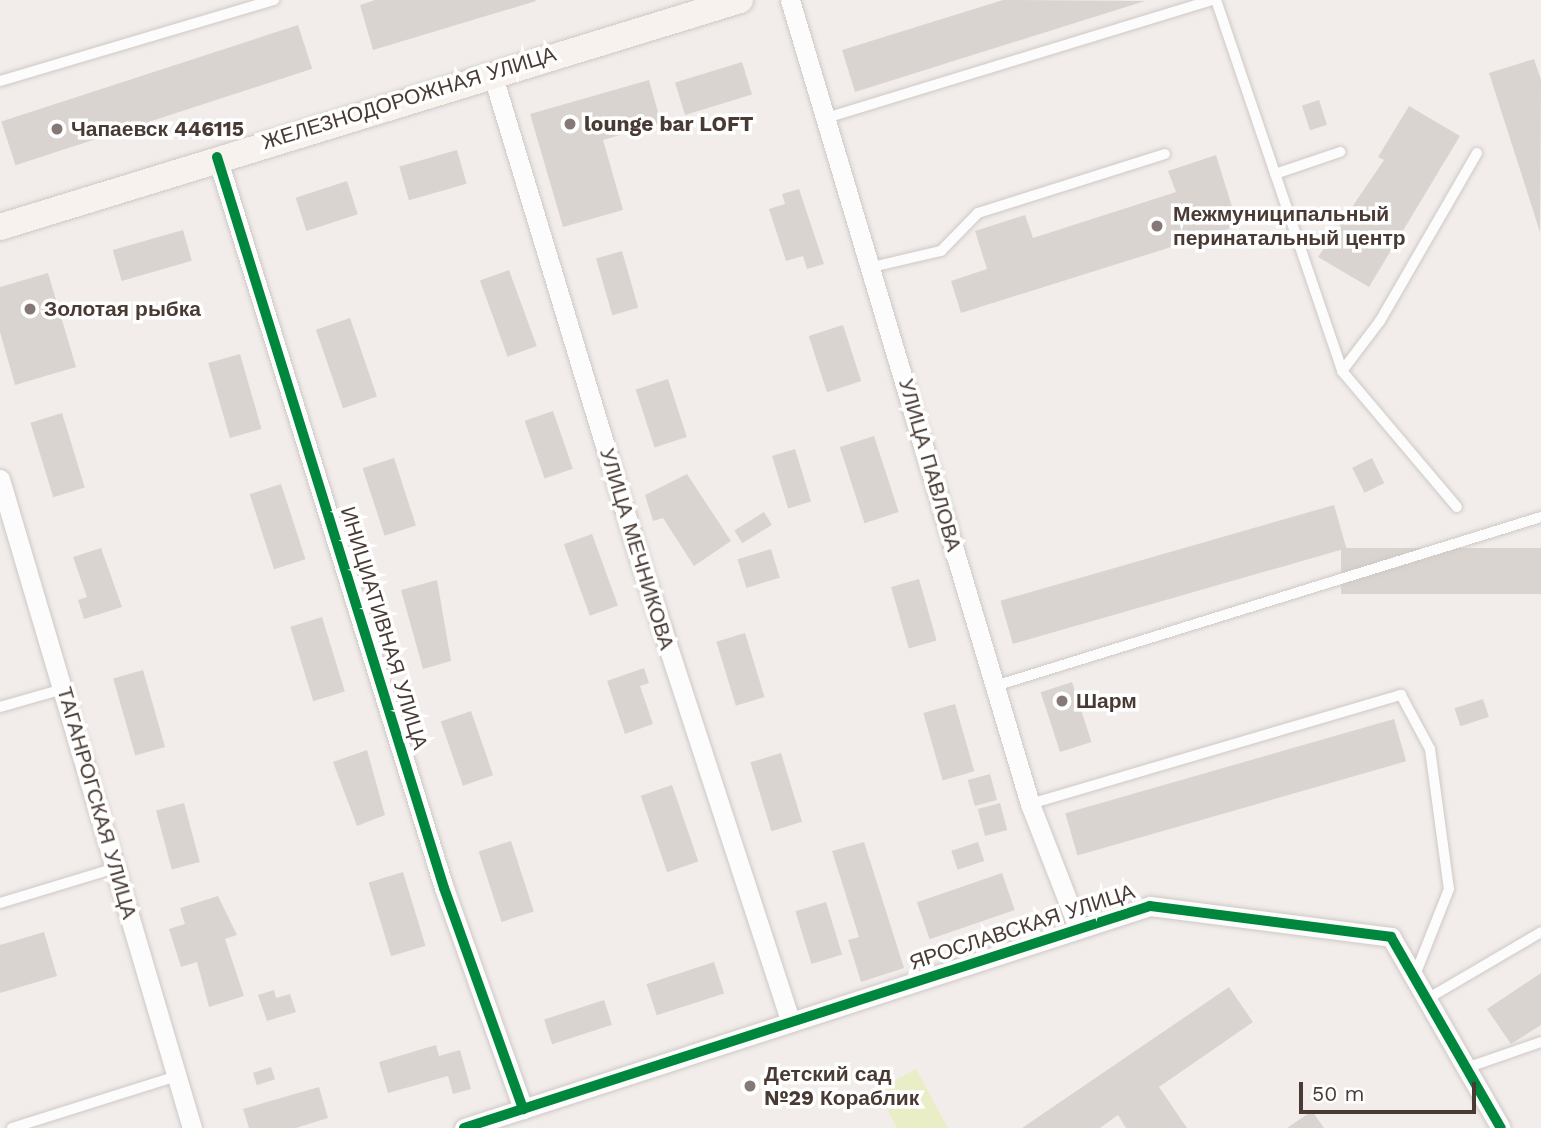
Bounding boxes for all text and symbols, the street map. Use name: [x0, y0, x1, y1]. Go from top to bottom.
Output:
street label: ЖЕЛЕЗНОДОРОЖНАЯ УЛИЦА: [259, 41, 559, 155]
place label: lounge bar LOFT: [584, 111, 754, 137]
place label: Чапаевск 446115: [71, 116, 244, 142]
marker: lounge bar LOFT: [562, 116, 578, 132]
marker: Чапаевск 446115: [49, 121, 65, 137]
place label: Межмуниципальный перинатальный центр: [1173, 201, 1406, 251]
marker: Межмуниципальный перинатальный центр: [1147, 216, 1167, 236]
place label: Золотая рыбка: [44, 296, 201, 322]
marker: Золотая рыбка: [22, 301, 38, 317]
street label: УЛИЦА ПАВЛОВА: [893, 376, 967, 554]
street label: УЛИЦА МЕЧНИКОВА: [594, 445, 680, 653]
street label: ИНИЦИАТИВНАЯ УЛИЦА: [335, 503, 433, 753]
street label: ТАГАНРОГСКАЯ УЛИЦА: [52, 684, 142, 922]
place label: Шарм: [1076, 688, 1137, 714]
marker: Шарм: [1054, 693, 1070, 709]
street label: ЯРОСЛАВСКАЯ УЛИЦА: [906, 879, 1138, 975]
place label: Детский сад №29 Кораблик: [764, 1061, 919, 1111]
scale bar: [1303, 1068, 1480, 1112]
marker: Детский сад №29 Кораблик: [742, 1078, 758, 1094]
text: 50 m: [1312, 1081, 1364, 1106]

